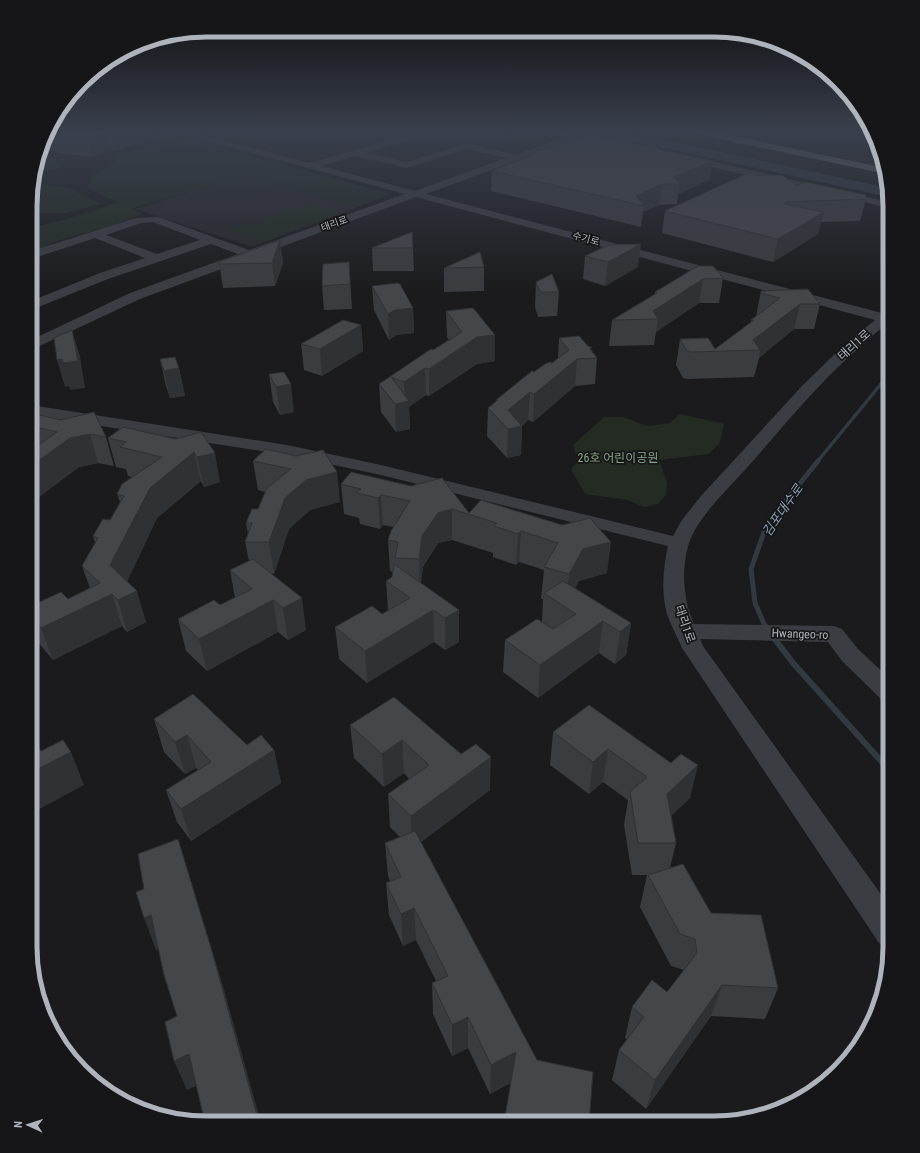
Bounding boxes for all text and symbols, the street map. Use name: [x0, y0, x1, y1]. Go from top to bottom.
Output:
street label: 태리로: [319, 214, 349, 233]
street label: 수기로: [571, 230, 601, 247]
street label: 태리1로: [835, 327, 873, 363]
park label: 26호 어린이공원: [578, 451, 658, 465]
water label: 김포대수로: [759, 481, 806, 539]
street label: 태리1로: [672, 603, 698, 645]
street label: Hwangeo-ro: [771, 626, 829, 642]
north arrow: [8, 1105, 48, 1145]
text: N: [12, 1121, 25, 1128]

